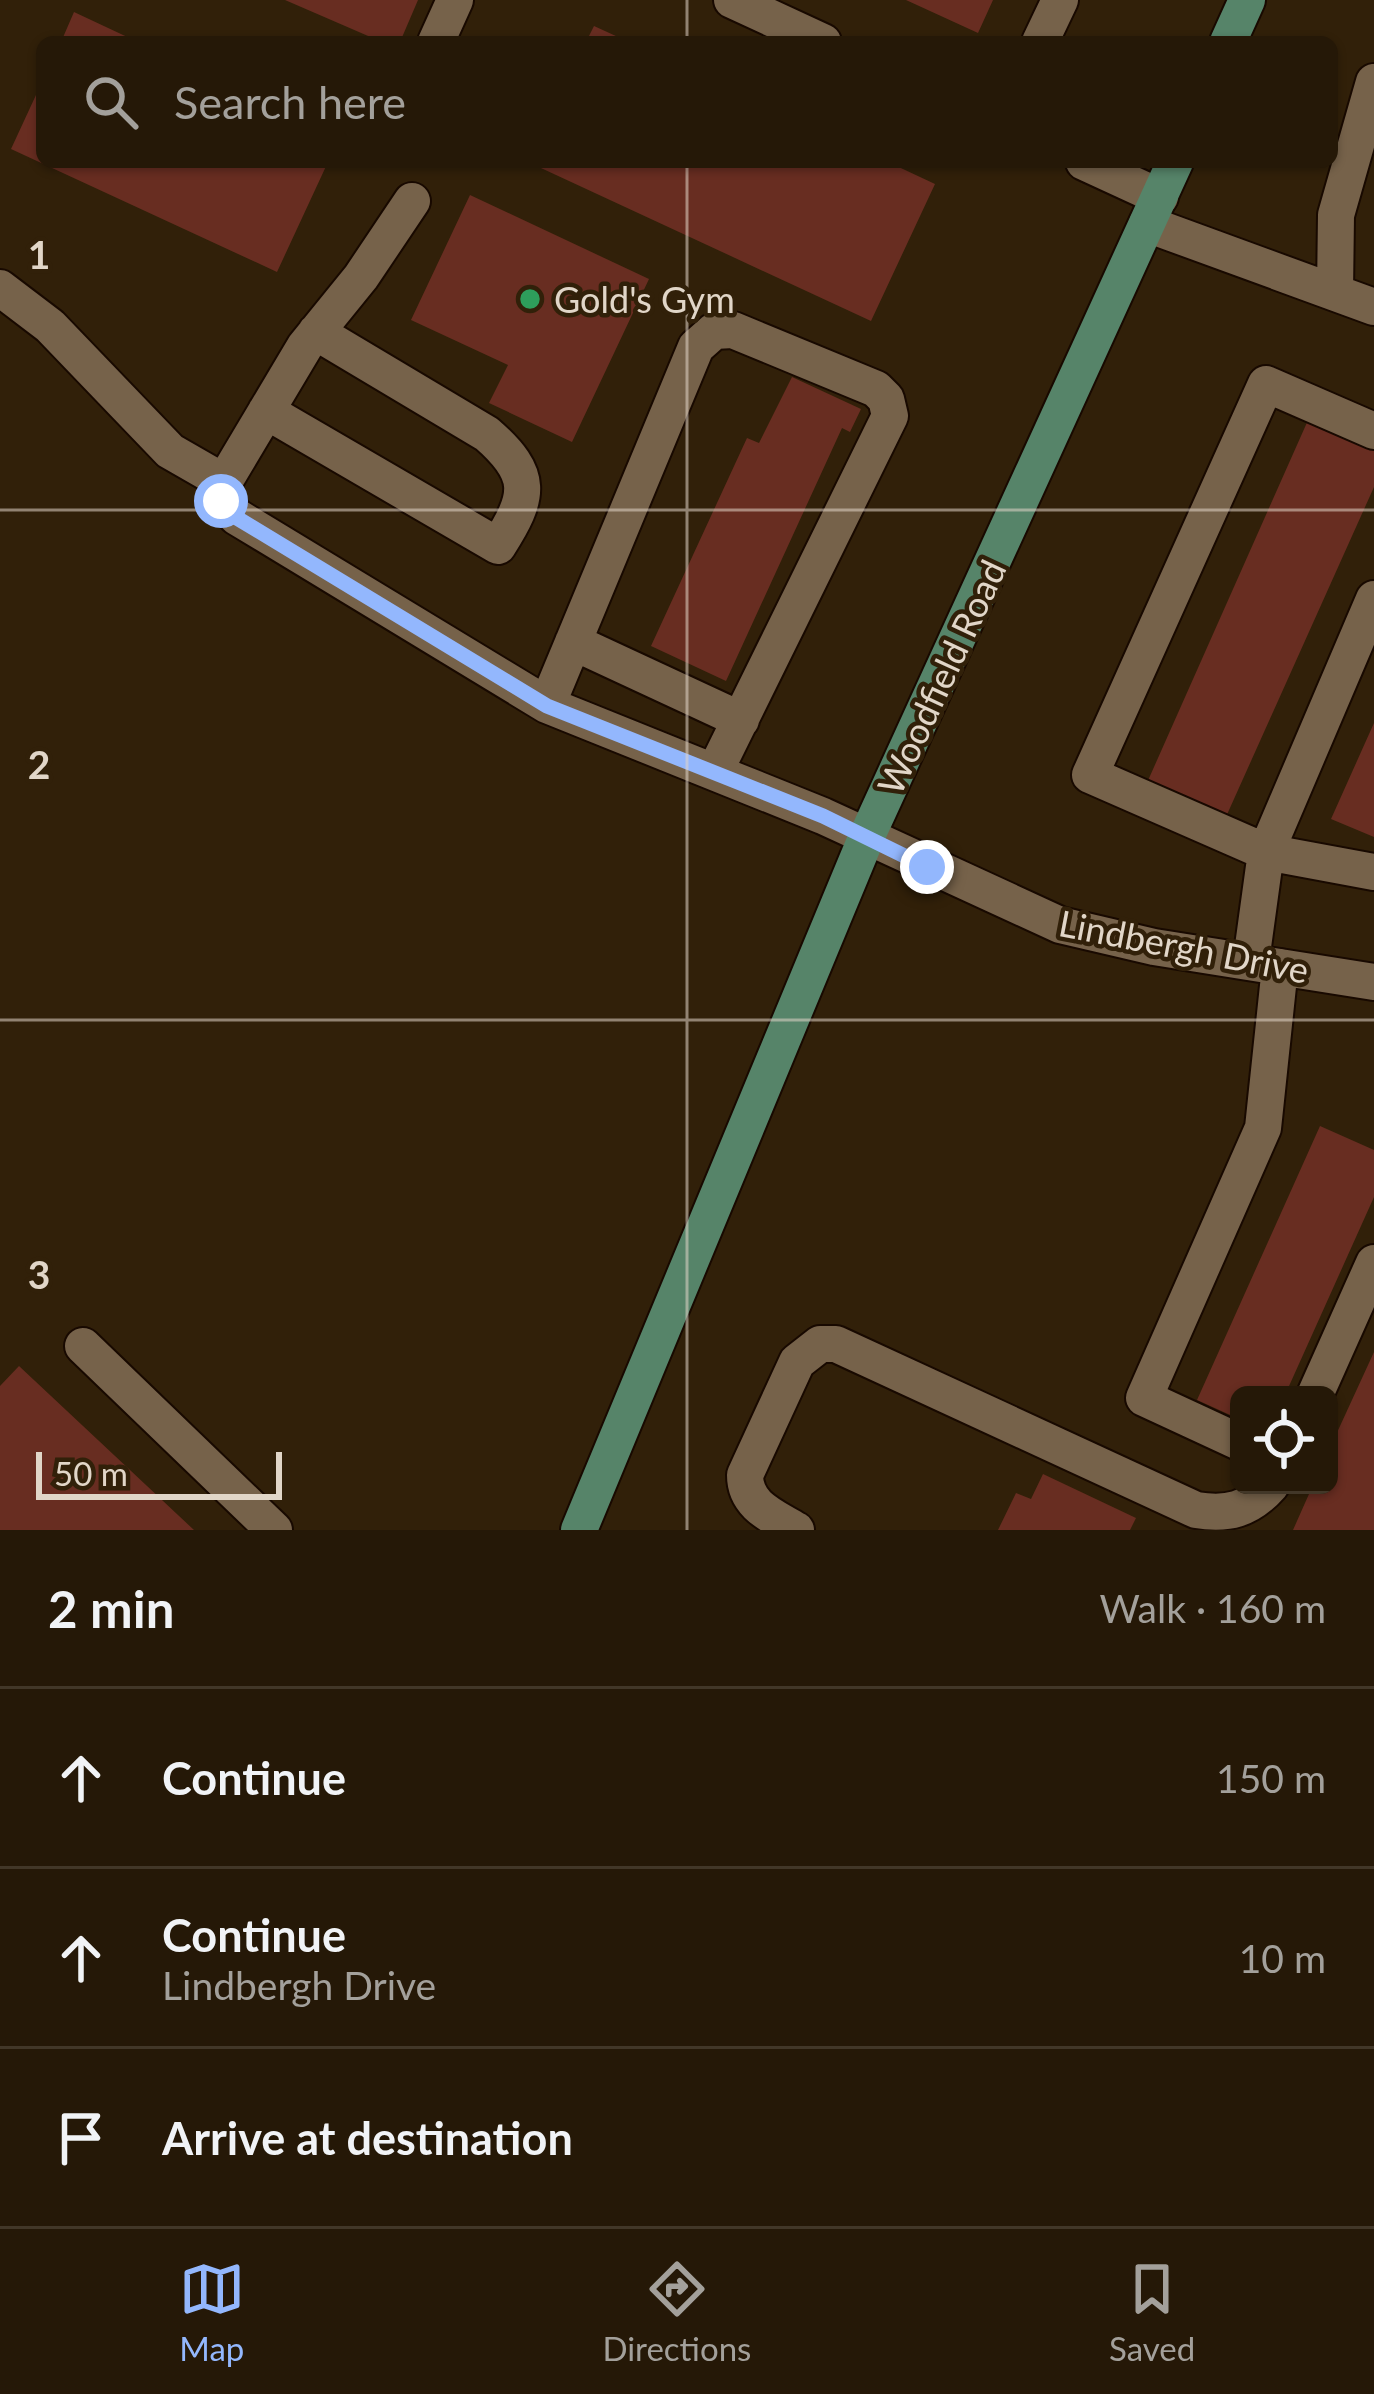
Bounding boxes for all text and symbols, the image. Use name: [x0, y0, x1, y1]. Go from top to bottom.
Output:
search box: [36, 36, 1338, 168]
icon: search: [78, 69, 144, 135]
text: Search here: [174, 75, 406, 129]
text: 1: [28, 231, 50, 277]
place label: Gold's Gym: [554, 277, 735, 321]
marker: Gold's Gym: [517, 286, 543, 312]
route start: [194, 474, 248, 528]
street label: Woodfield Road: [867, 553, 1015, 801]
text: 2: [28, 741, 50, 787]
route end: [900, 840, 954, 894]
street label: Lindbergh Drive: [1056, 900, 1312, 992]
text: 3: [28, 1251, 50, 1297]
map controls: [1230, 1386, 1338, 1494]
button: locate: [1230, 1386, 1338, 1494]
scale bar: [36, 1446, 282, 1499]
text: 50 m: [54, 1453, 128, 1493]
text: 2 min: [48, 1578, 174, 1639]
text: Walk · 160 m: [1099, 1585, 1326, 1631]
icon: ahead: [48, 1745, 114, 1811]
text: Continue: [162, 1751, 346, 1805]
text: 150 m: [1216, 1755, 1326, 1801]
text: Continue: [162, 1908, 346, 1962]
icon: ahead: [48, 1925, 114, 1991]
text: 10 m: [1239, 1935, 1326, 1981]
text: Lindbergh Drive: [162, 1962, 436, 2008]
icon: arrive: [48, 2105, 114, 2171]
text: Arrive at destination: [162, 2111, 573, 2165]
tab: Map: [179, 2256, 245, 2368]
tab: Directions: [602, 2256, 751, 2368]
tab: Saved: [1109, 2256, 1195, 2368]

